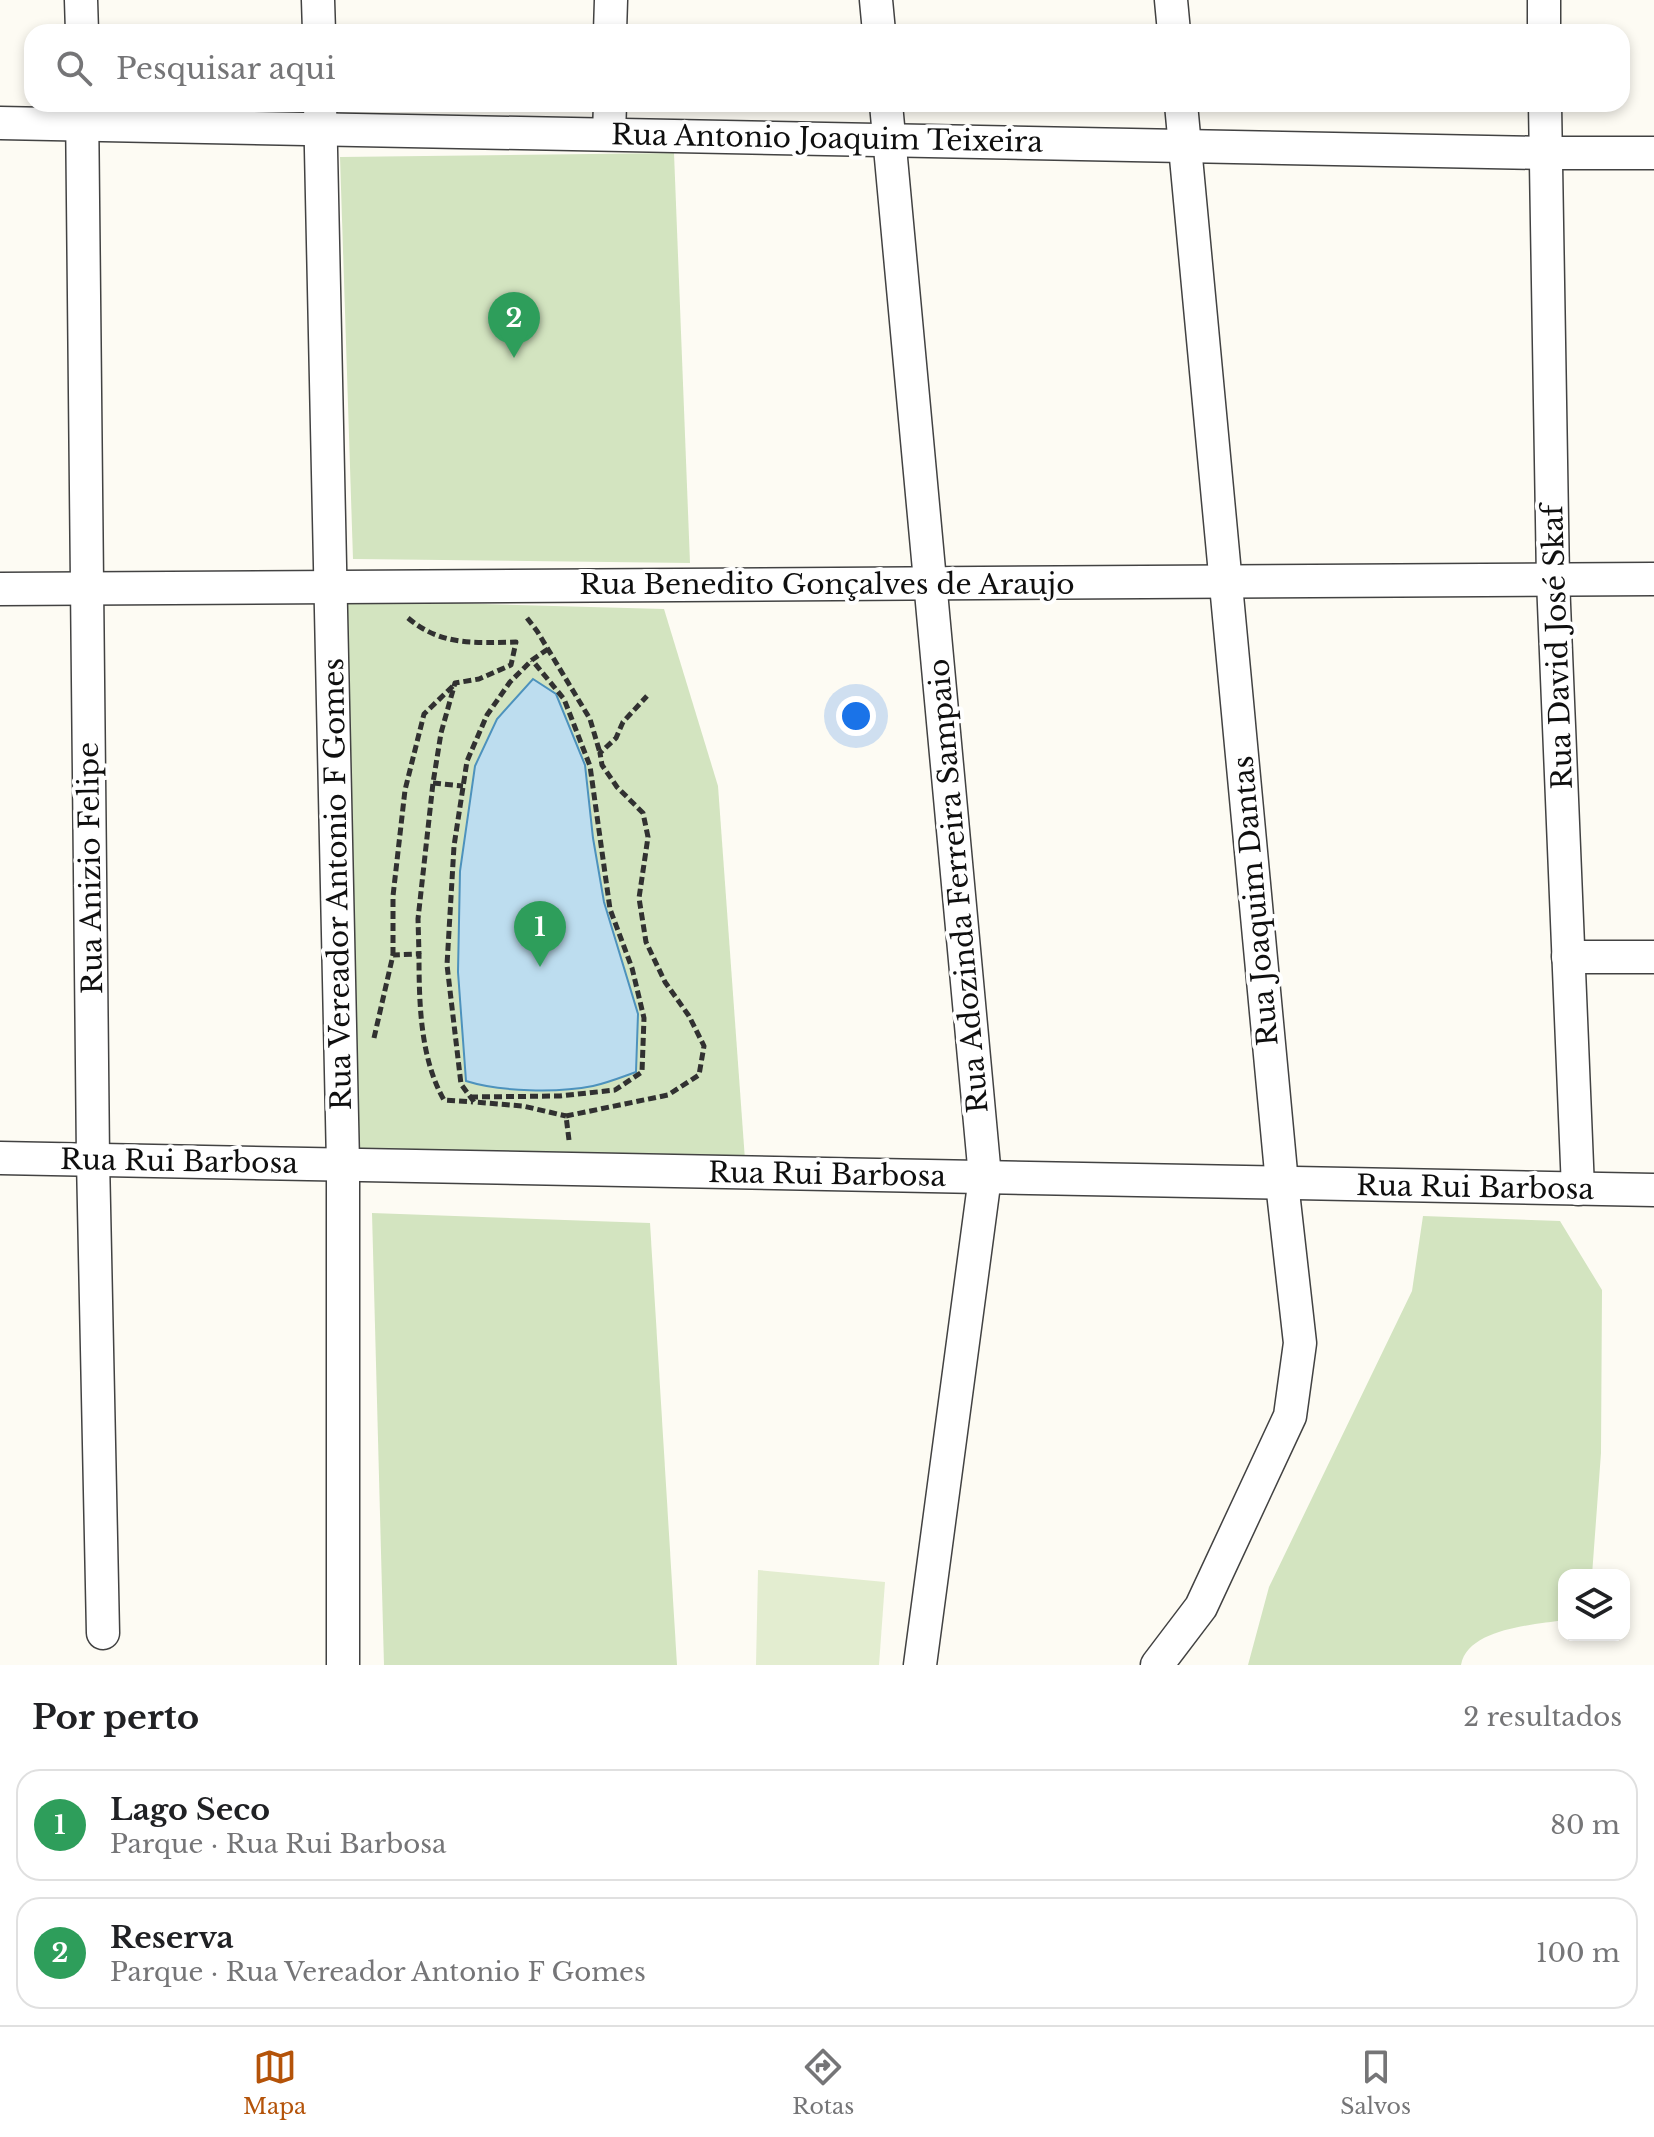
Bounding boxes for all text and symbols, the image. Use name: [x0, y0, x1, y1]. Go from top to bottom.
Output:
search box: [24, 24, 1630, 112]
icon: search: [52, 46, 96, 90]
text: Pesquisar aqui: [116, 50, 335, 87]
street label: Rua Antonio Joaquim Teixeira: [611, 117, 1044, 160]
pin: 2: [488, 292, 540, 358]
street label: Rua David José Skaf: [1535, 501, 1580, 790]
street label: Rua Benedito Gonçalves de Araujo: [580, 567, 1074, 602]
street label: Rua Adozinda Ferreira Sampaio: [921, 657, 996, 1115]
street label: Rua Vereador Antonio F Gomes: [316, 658, 359, 1110]
your location: [836, 696, 876, 736]
street label: Rua Anizio Felipe: [71, 742, 110, 994]
street label: Rua Joaquim Dantas: [1225, 754, 1286, 1047]
pin: 1: [514, 901, 566, 967]
street label: Rua Rui Barbosa: [60, 1142, 299, 1181]
street label: Rua Rui Barbosa: [708, 1155, 947, 1194]
street label: Rua Rui Barbosa: [1356, 1168, 1595, 1207]
map controls: [1558, 1569, 1630, 1641]
button: layers: [1558, 1569, 1630, 1641]
text: Por perto: [32, 1696, 199, 1738]
text: 2 resultados: [1463, 1701, 1622, 1733]
text: Lago Seco: [110, 1791, 270, 1828]
text: 1: [54, 1809, 66, 1841]
text: 80 m: [1550, 1809, 1620, 1841]
text: Parque · Rua Rui Barbosa: [110, 1828, 446, 1860]
text: Reserva: [110, 1919, 234, 1956]
text: 2: [52, 1937, 68, 1969]
text: 100 m: [1536, 1937, 1620, 1969]
text: Parque · Rua Vereador Antonio F Gomes: [110, 1956, 646, 1988]
tab: Mapa: [243, 2045, 306, 2120]
tab: Rotas: [792, 2045, 854, 2120]
tab: Salvos: [1340, 2045, 1411, 2120]

